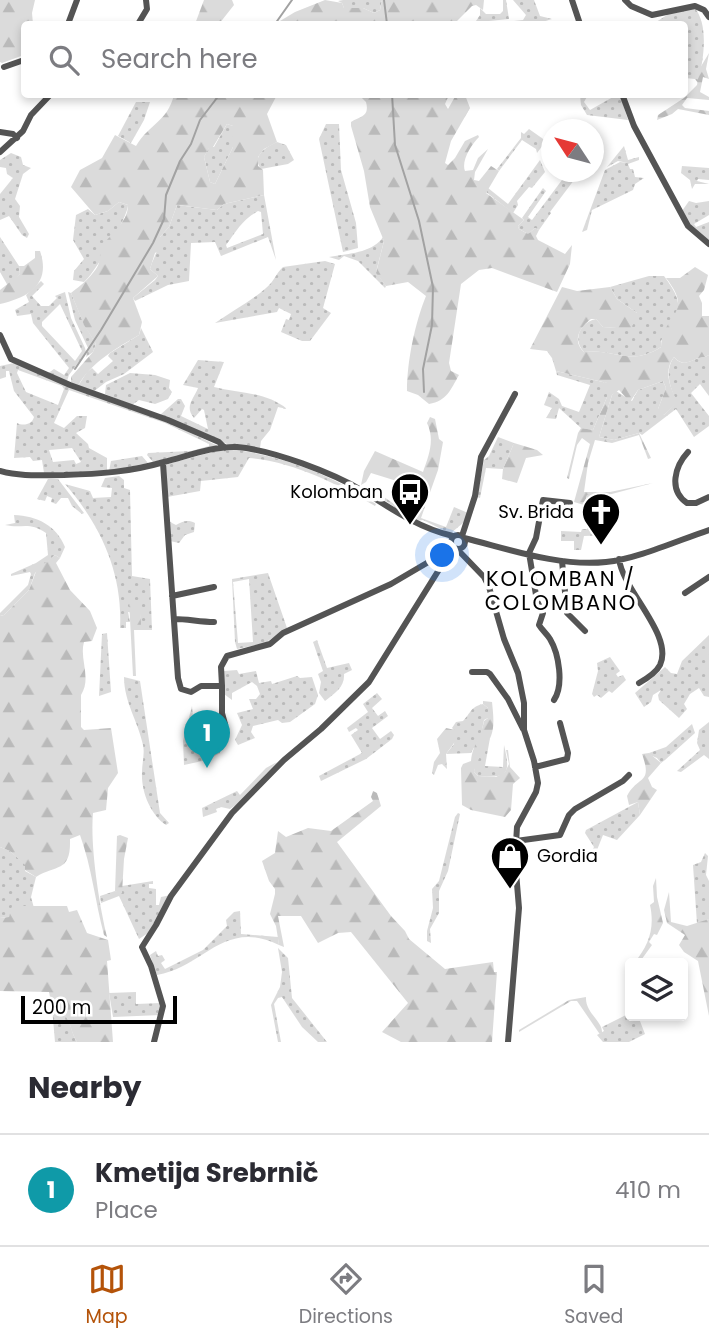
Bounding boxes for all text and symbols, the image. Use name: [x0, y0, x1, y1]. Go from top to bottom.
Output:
search box: [21, 21, 688, 98]
icon: search: [45, 41, 83, 79]
text: Search here: [101, 41, 258, 77]
north arrow: [541, 119, 604, 182]
bus stop icon: Kolomban: [389, 471, 431, 526]
place label: Kolomban: [290, 479, 383, 504]
church icon: Sv. Brida: [580, 491, 622, 546]
place label: Sv. Brida: [498, 499, 574, 524]
your location: [425, 538, 459, 572]
district label: KOLOMBAN / COLOMBANO: [485, 564, 637, 617]
pin: 1: [184, 710, 230, 768]
shop icon: Gordia: [489, 835, 531, 890]
place label: Gordia: [537, 843, 598, 868]
map controls: [625, 958, 688, 1021]
button: layers: [625, 958, 688, 1021]
scale bar: [21, 993, 177, 1025]
text: 200 m: [32, 994, 91, 1021]
text: Nearby: [28, 1066, 142, 1109]
text: Kmetija Srebrnič: [95, 1155, 319, 1191]
text: 1: [47, 1174, 55, 1206]
text: 410 m: [615, 1174, 681, 1206]
text: Place: [95, 1194, 158, 1226]
tab: Map: [86, 1260, 128, 1331]
tab: Directions: [299, 1260, 393, 1331]
tab: Saved: [564, 1260, 623, 1331]

